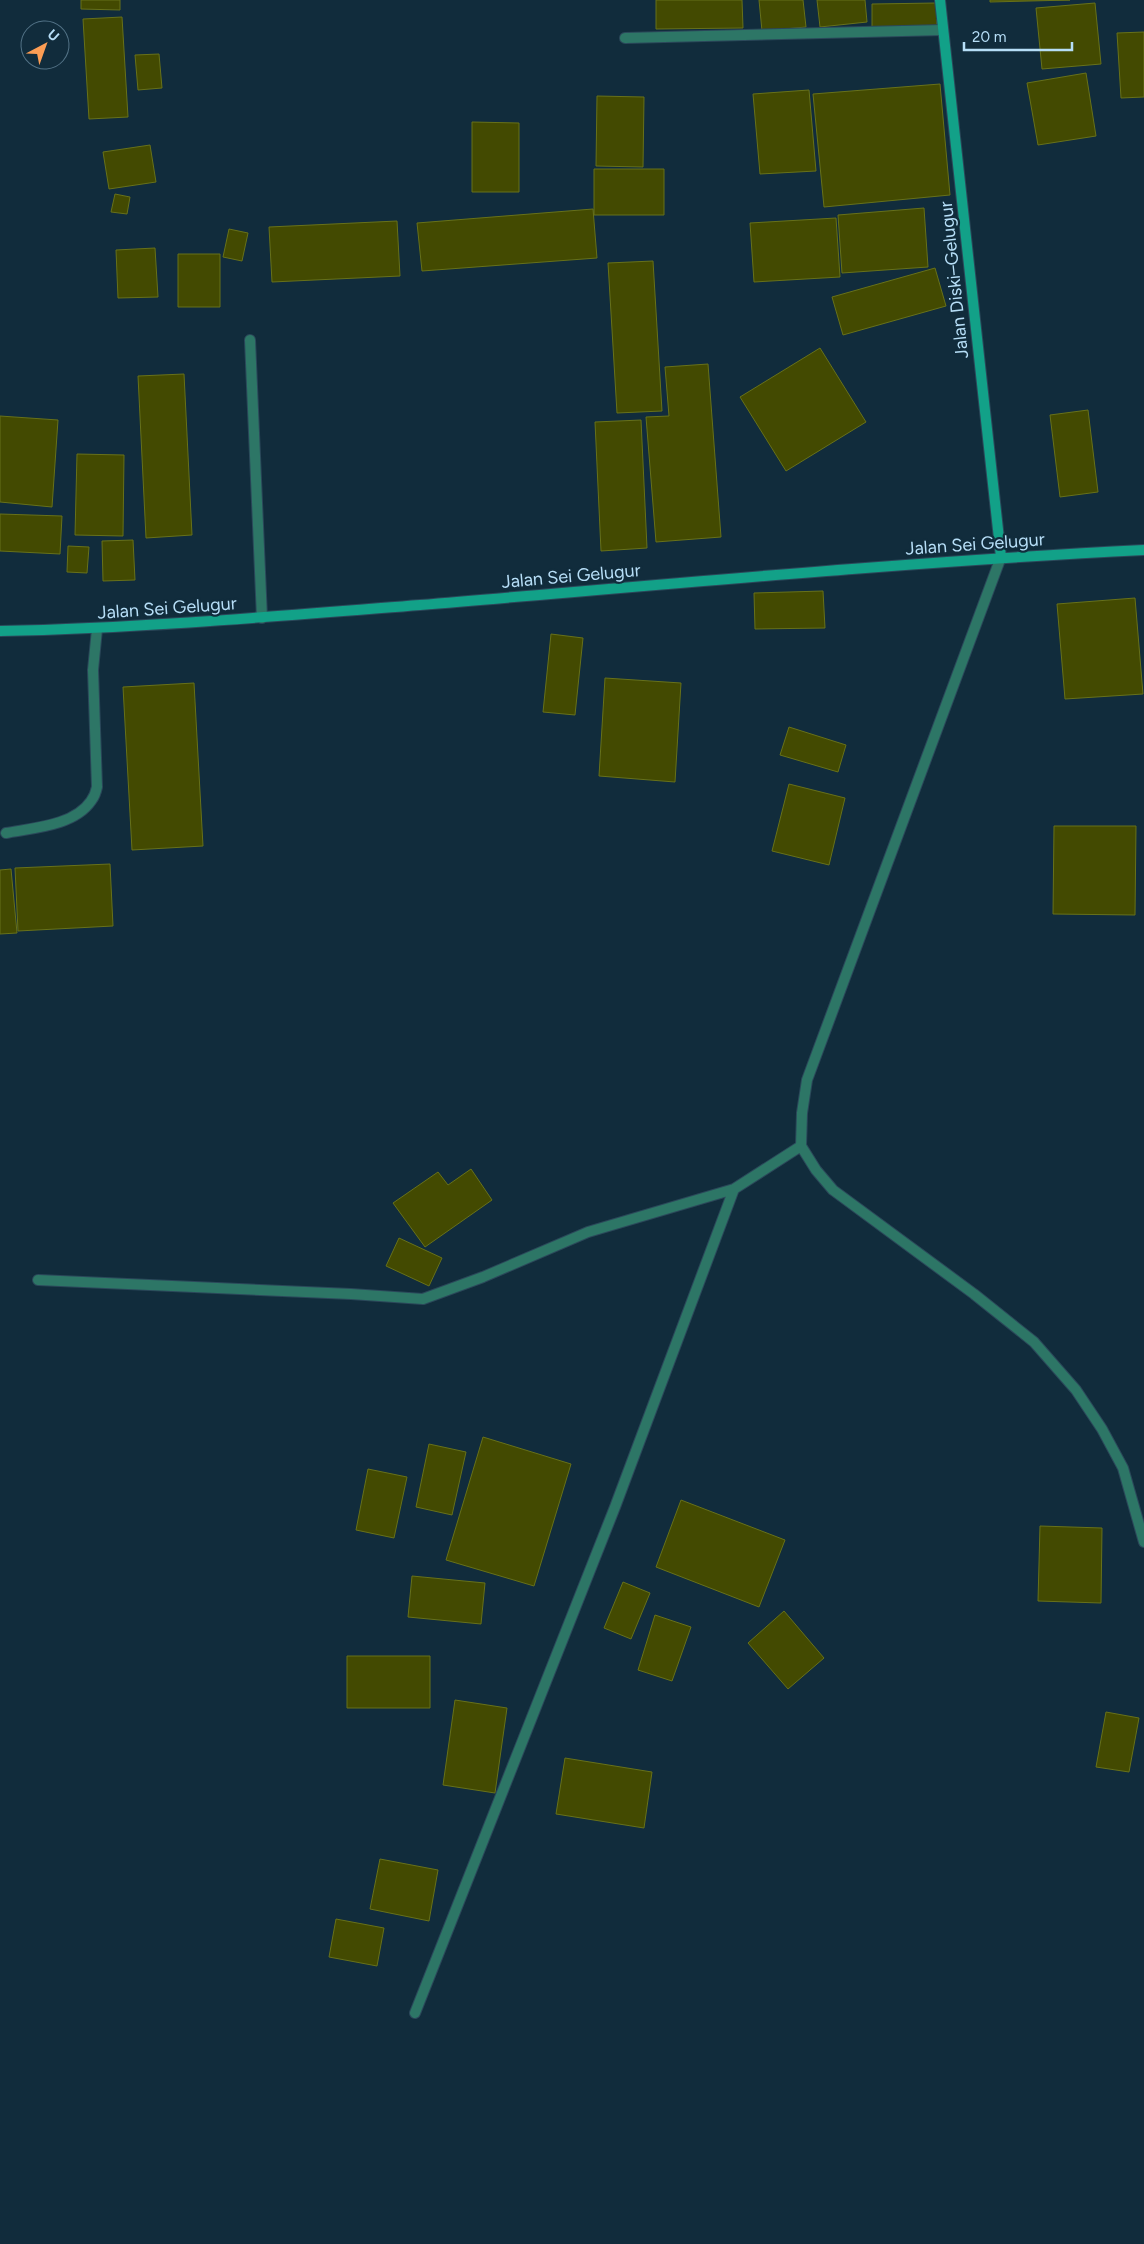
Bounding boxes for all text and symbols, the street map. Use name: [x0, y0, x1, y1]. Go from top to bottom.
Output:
north arrow: [20, 20, 70, 70]
scale bar: [964, 20, 1072, 52]
text: U: [44, 26, 62, 45]
text: 20 m: [972, 28, 1006, 46]
street label: Jalan Diski–Gelugur: [935, 200, 973, 360]
street label: Jalan Sei Gelugur: [905, 528, 1045, 560]
street label: Jalan Sei Gelugur: [500, 559, 642, 593]
street label: Jalan Sei Gelugur: [97, 592, 237, 624]

